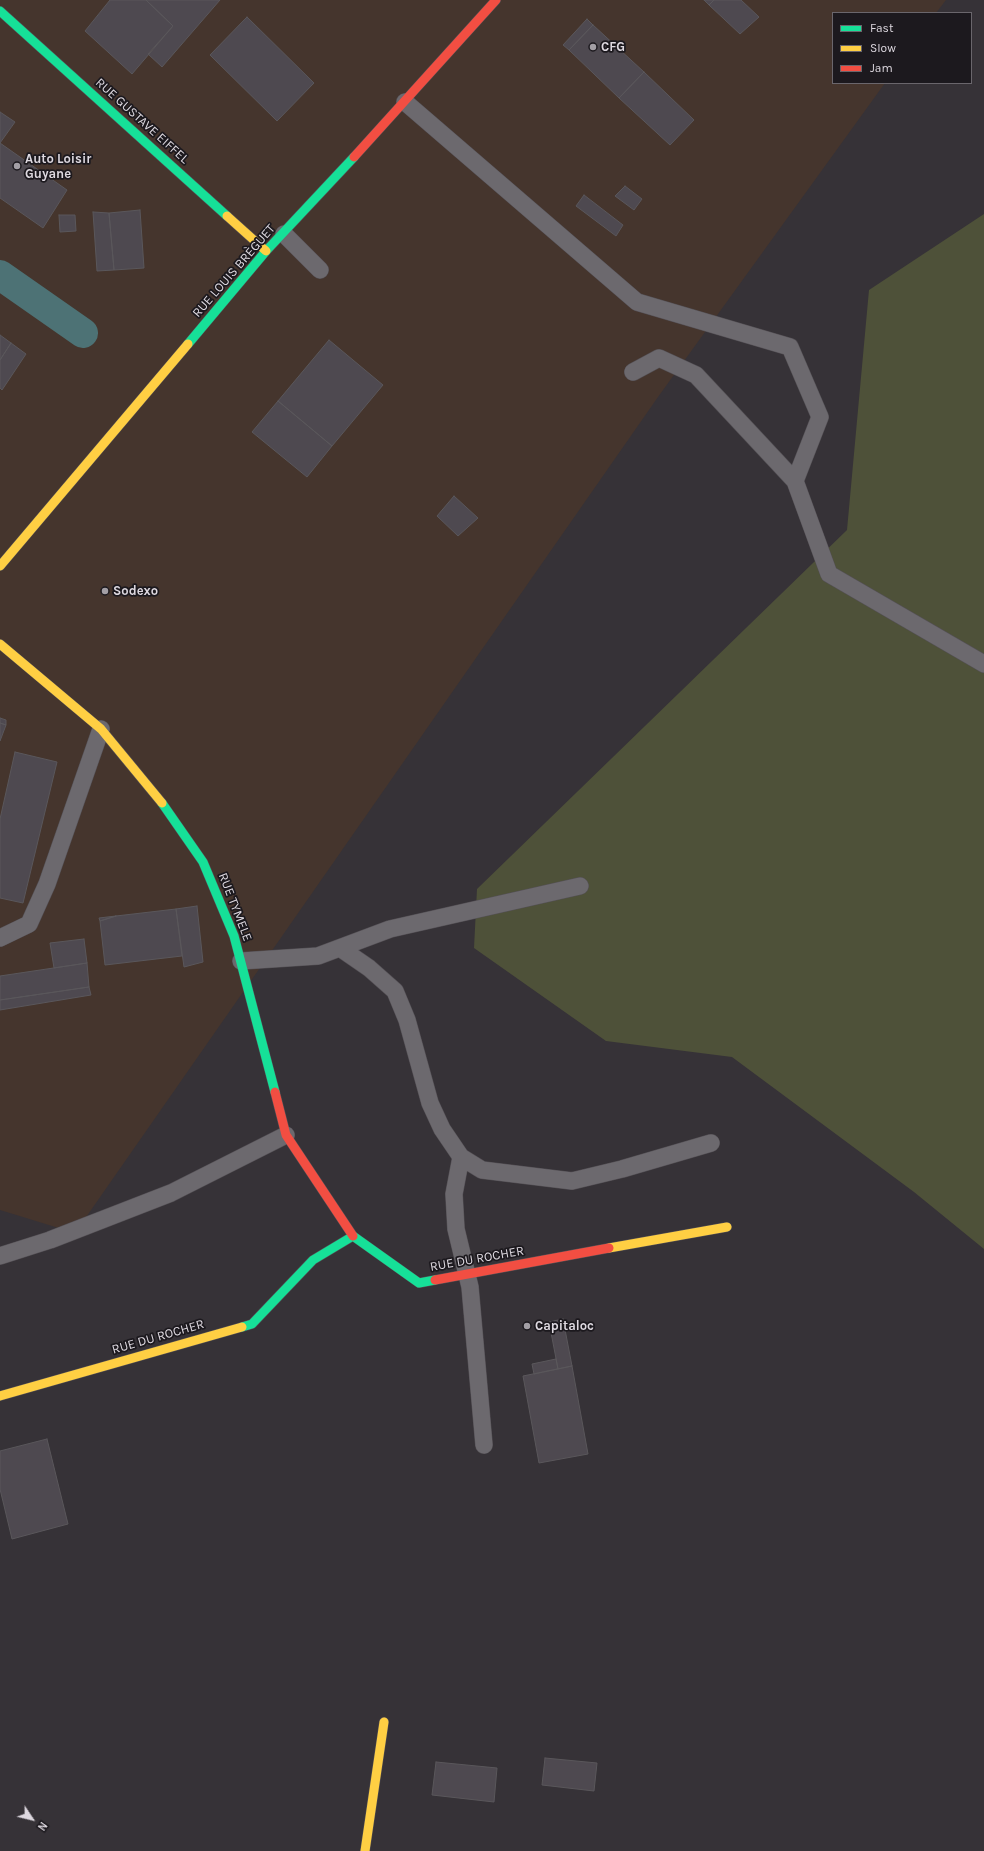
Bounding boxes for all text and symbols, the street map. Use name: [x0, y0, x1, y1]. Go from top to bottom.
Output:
legend: [832, 12, 972, 84]
text: Fast: [870, 21, 893, 35]
place label: CFG: [601, 39, 625, 55]
text: Slow: [870, 41, 896, 55]
marker: CFG: [588, 42, 598, 52]
text: Jam: [870, 61, 893, 75]
street label: RUE GUSTAVE EIFFEL: [92, 75, 192, 167]
place label: Auto Loisir Guyane: [25, 151, 91, 182]
marker: Auto Loisir Guyane: [12, 161, 22, 171]
street label: RUE LOUIS BRÈGUET: [189, 221, 279, 321]
place label: Sodexo: [113, 583, 158, 599]
marker: Sodexo: [100, 586, 110, 596]
street label: RUE TYMELE: [215, 871, 255, 943]
street label: RUE DU ROCHER: [429, 1243, 525, 1275]
street label: RUE DU ROCHER: [110, 1316, 206, 1358]
place label: Capitaloc: [535, 1318, 594, 1334]
marker: Capitaloc: [522, 1321, 532, 1331]
north arrow: [12, 1799, 52, 1839]
text: N: [35, 1819, 50, 1833]

